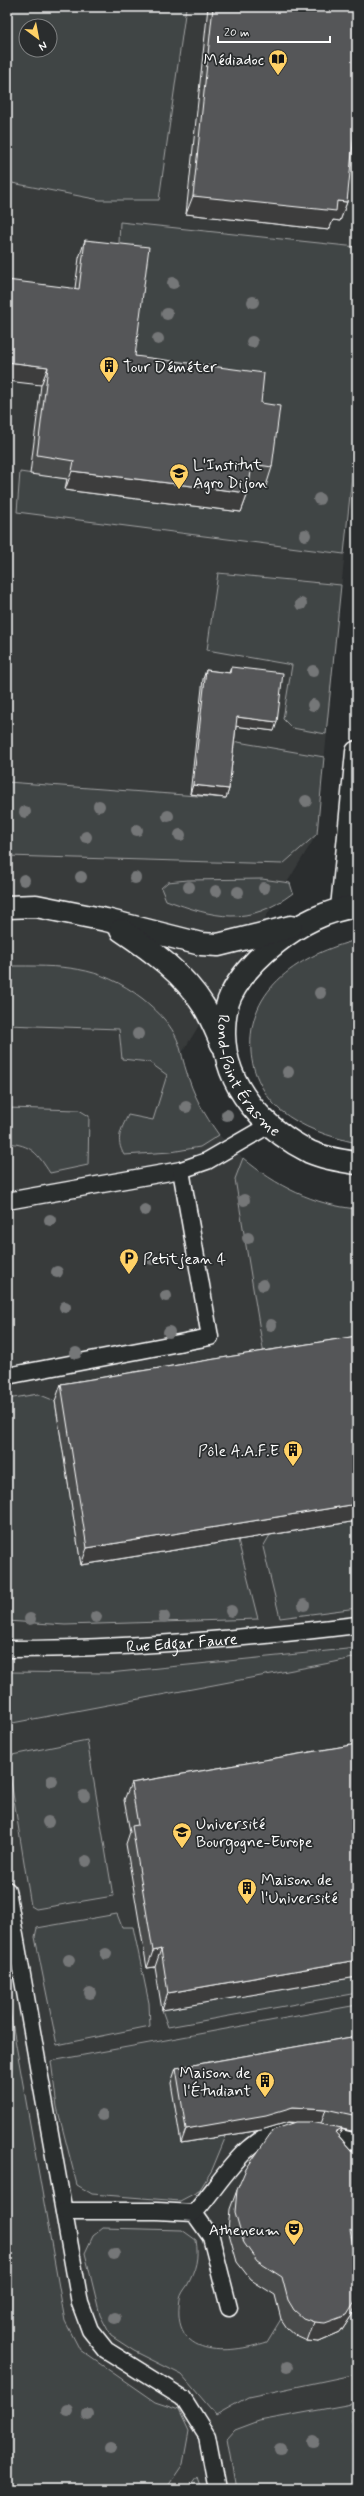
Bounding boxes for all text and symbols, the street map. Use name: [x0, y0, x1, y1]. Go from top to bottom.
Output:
north arrow: [18, 18, 58, 58]
scale bar: [218, 18, 330, 44]
text: 20 m: [224, 25, 250, 41]
text: N: [36, 38, 50, 54]
library icon: Médiadoc: [267, 48, 289, 76]
place label: Médiadoc: [204, 50, 264, 71]
building icon: Tour Déméter: [98, 355, 120, 383]
place label: Tour Déméter: [123, 357, 217, 378]
place label: L'Institut Agro Dijon: [193, 455, 268, 494]
school or university icon: L'Institut Agro Dijon: [168, 462, 190, 490]
street label: Rond-Point Érasme: [212, 1013, 285, 1142]
parking icon: Petitjean 4: [118, 1247, 140, 1275]
place label: Petitjean 4: [143, 1249, 226, 1270]
building icon: Pôle A.A.F.E: [282, 1439, 304, 1467]
place label: Pôle A.A.F.E: [198, 1441, 279, 1462]
street label: Rue Edgar Faure: [126, 1629, 238, 1658]
place label: Université Bourgogne-Europe: [196, 1814, 313, 1854]
school or university icon: Université Bourgogne-Europe: [171, 1821, 193, 1849]
place label: Maison de l'Université: [261, 1870, 338, 1909]
building icon: Maison de l'Université: [236, 1877, 258, 1905]
place label: Maison de l'Étudiant: [180, 2063, 251, 2102]
building icon: Maison de l'Étudiant: [254, 2070, 276, 2098]
theatre icon: Atheneum: [283, 2218, 305, 2246]
place label: Atheneum: [209, 2220, 280, 2241]

